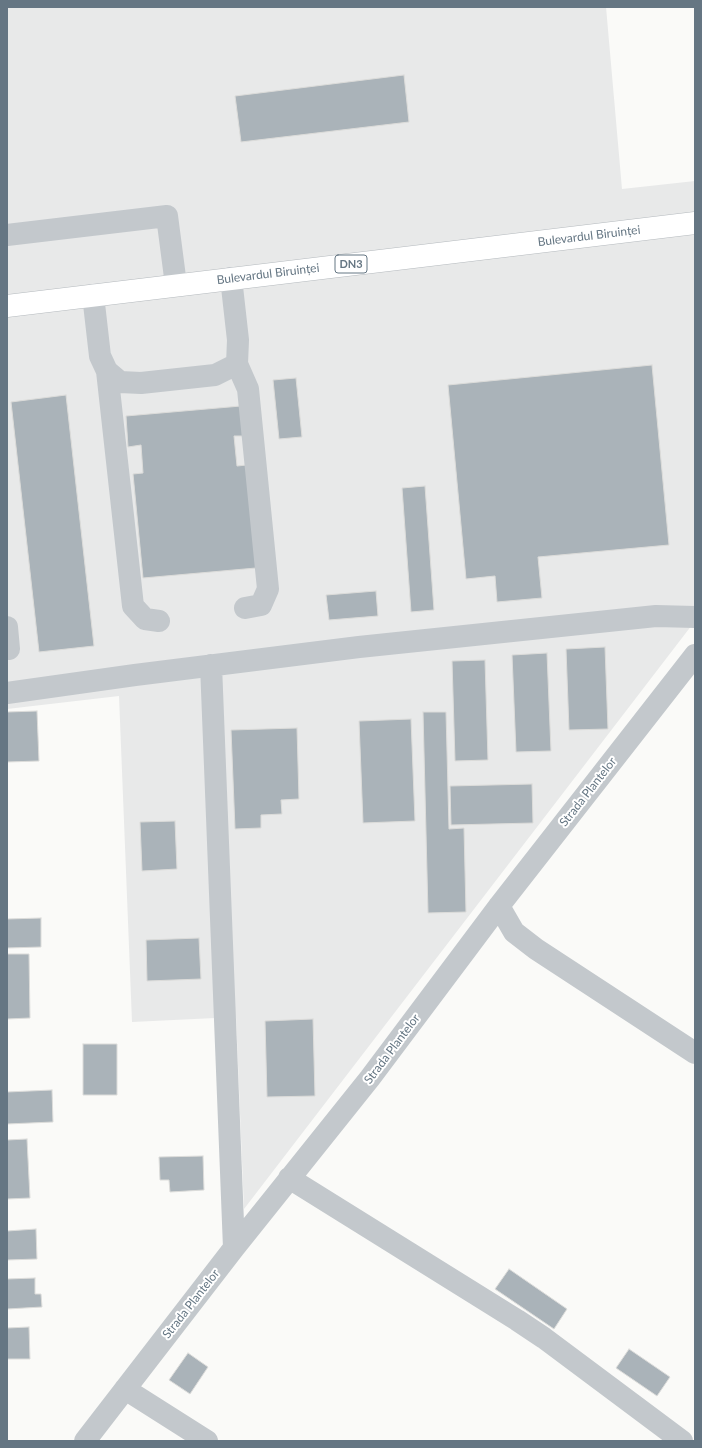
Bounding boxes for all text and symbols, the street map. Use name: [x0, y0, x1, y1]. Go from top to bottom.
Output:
street label: Bulevardul Biruinței: [537, 223, 641, 249]
road number: DN3: [335, 255, 367, 273]
street label: Bulevardul Biruinței: [216, 261, 320, 287]
street label: Strada Plantelor: [557, 755, 619, 829]
street label: Strada Plantelor: [361, 1011, 423, 1087]
street label: Strada Plantelor: [160, 1267, 222, 1341]

